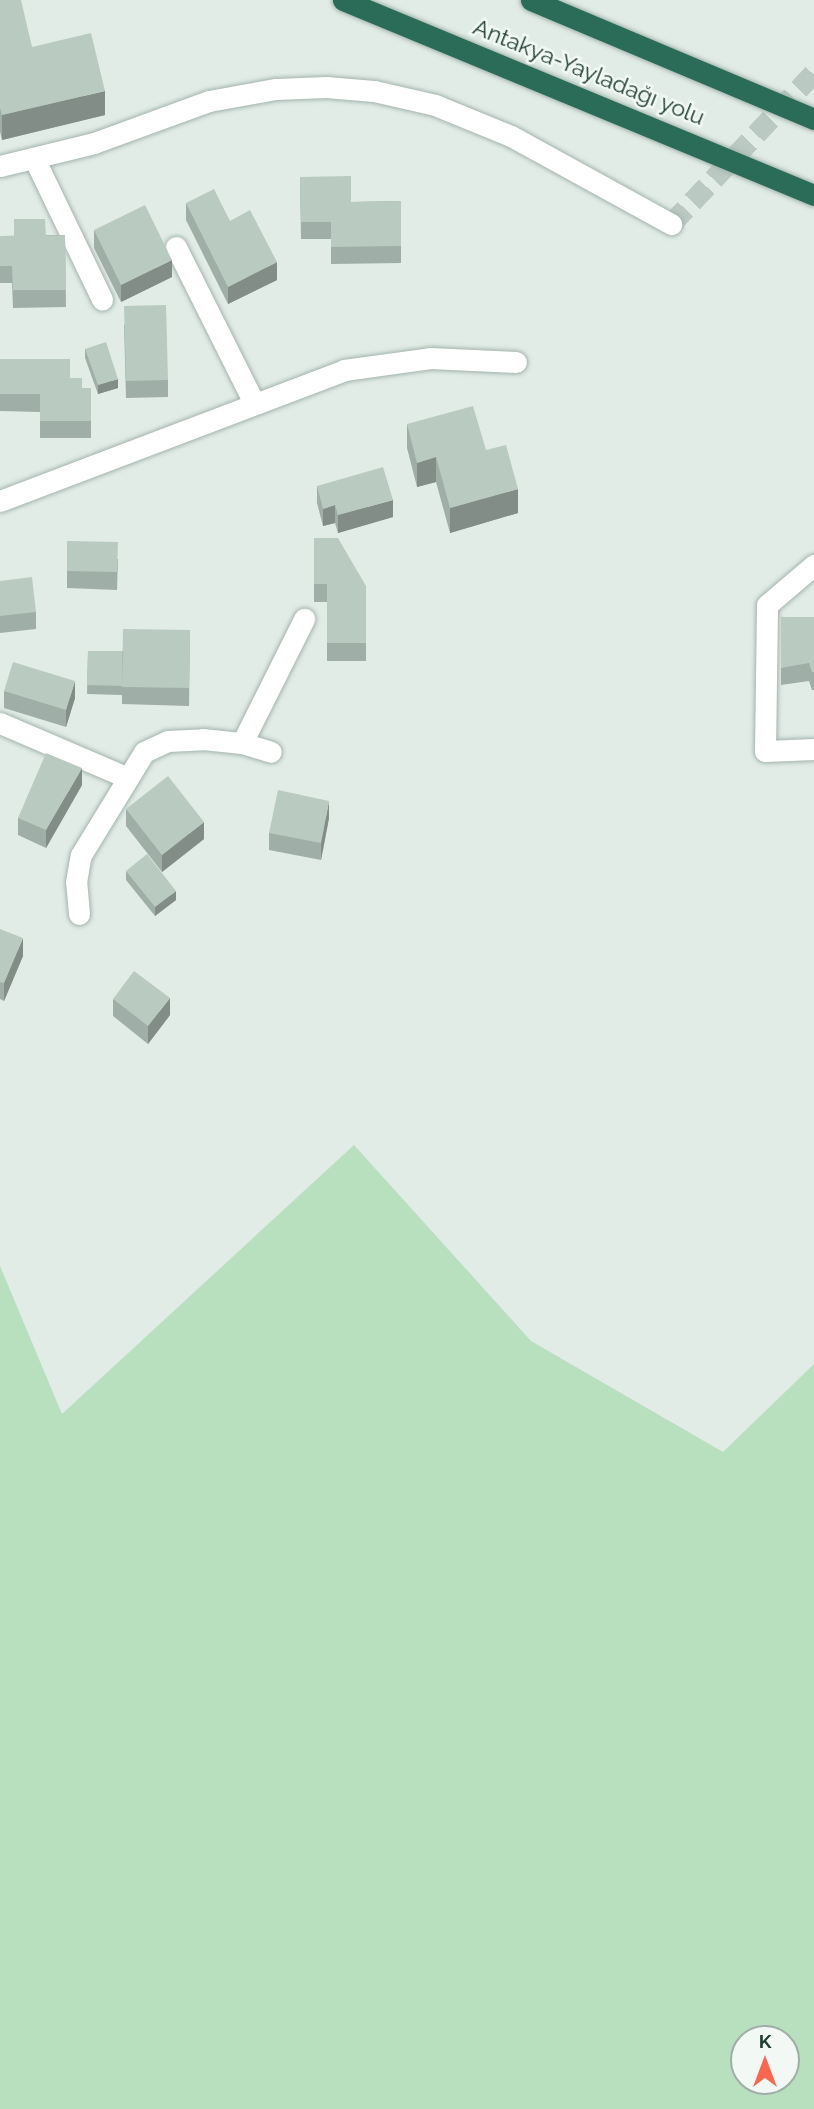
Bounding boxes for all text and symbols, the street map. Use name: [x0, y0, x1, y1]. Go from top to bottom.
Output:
street label: Antakya-Yayladağı yolu: [469, 13, 709, 131]
north arrow: [730, 2025, 800, 2095]
text: K: [759, 2030, 771, 2052]

